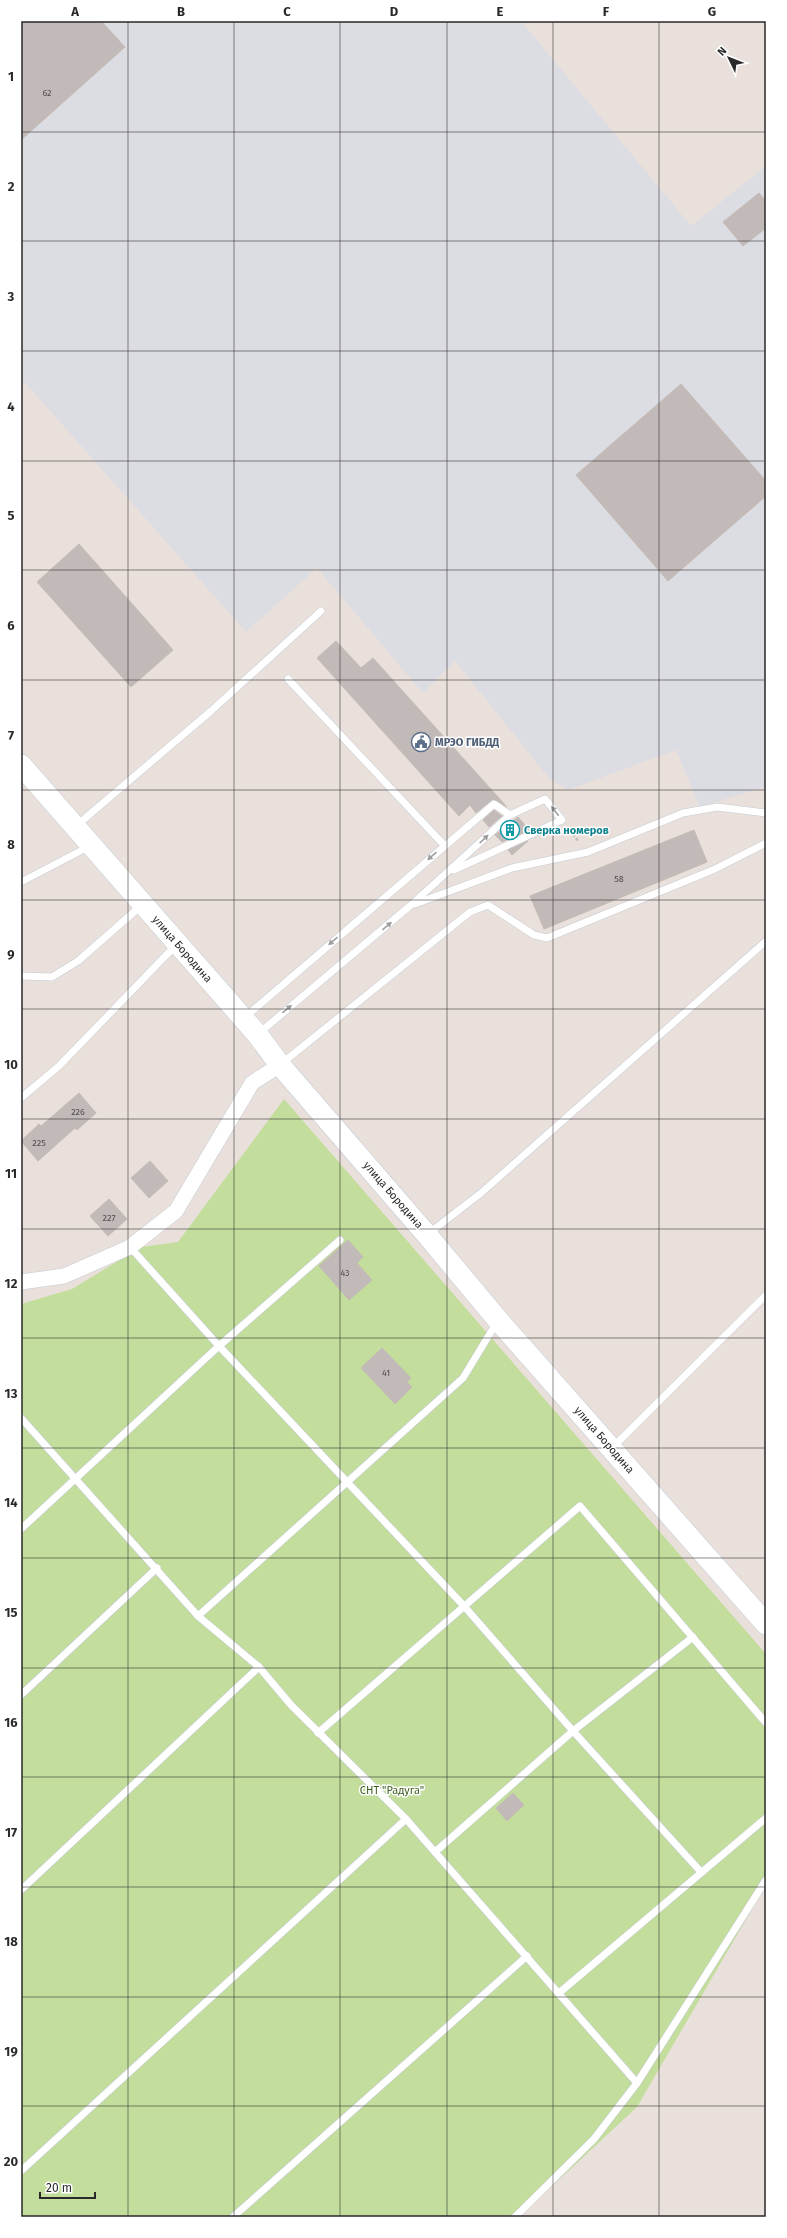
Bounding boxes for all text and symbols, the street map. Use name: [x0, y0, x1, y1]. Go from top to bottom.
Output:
text: A: [70, 4, 79, 19]
text: B: [177, 4, 185, 19]
text: C: [283, 4, 291, 19]
text: D: [390, 4, 399, 19]
text: E: [497, 4, 504, 19]
text: F: [603, 4, 610, 19]
text: G: [708, 4, 716, 19]
north arrow: [709, 38, 749, 78]
text: N: [715, 44, 729, 59]
text: 1: [8, 69, 14, 84]
house number: 62: [42, 88, 52, 98]
text: 2: [8, 179, 15, 194]
text: 3: [7, 289, 15, 304]
text: 4: [7, 399, 15, 414]
text: 5: [8, 508, 15, 523]
text: 6: [7, 618, 15, 633]
text: 7: [8, 728, 14, 743]
public building icon: МРЭО ГИБДД: [410, 731, 432, 753]
place label: МРЭО ГИБДД: [435, 736, 499, 749]
one-way arrow: [551, 805, 560, 816]
building icon: Сверка номеров: [499, 819, 521, 841]
place label: Сверка номеров: [524, 824, 609, 837]
one-way arrow: [479, 834, 489, 844]
text: 8: [7, 837, 15, 852]
one-way arrow: [426, 851, 437, 860]
house number: 58: [614, 874, 624, 884]
street label: улица Бородина: [149, 913, 215, 985]
one-way arrow: [381, 921, 392, 930]
one-way arrow: [328, 936, 339, 945]
text: 9: [7, 947, 15, 962]
one-way arrow: [282, 1005, 293, 1014]
text: 10: [4, 1057, 18, 1072]
house number: 226: [71, 1107, 85, 1117]
house number: 225: [32, 1138, 46, 1148]
street label: улица Бородина: [360, 1159, 426, 1231]
text: 11: [5, 1166, 17, 1181]
house number: 227: [103, 1213, 115, 1223]
house number: 43: [340, 1268, 350, 1278]
text: 12: [5, 1276, 18, 1291]
house number: 41: [382, 1368, 390, 1378]
text: 13: [5, 1386, 18, 1401]
street label: улица Бородина: [571, 1404, 637, 1476]
text: 14: [4, 1495, 18, 1510]
text: 15: [4, 1605, 18, 1620]
text: 16: [4, 1715, 18, 1730]
park label: СНТ "Радуга": [360, 1784, 424, 1797]
text: 17: [5, 1825, 17, 1840]
text: 18: [4, 1934, 18, 1949]
text: 19: [4, 2044, 18, 2059]
text: 20: [4, 2154, 19, 2169]
scale bar: [40, 2174, 95, 2200]
text: 20 m: [46, 2181, 72, 2195]

